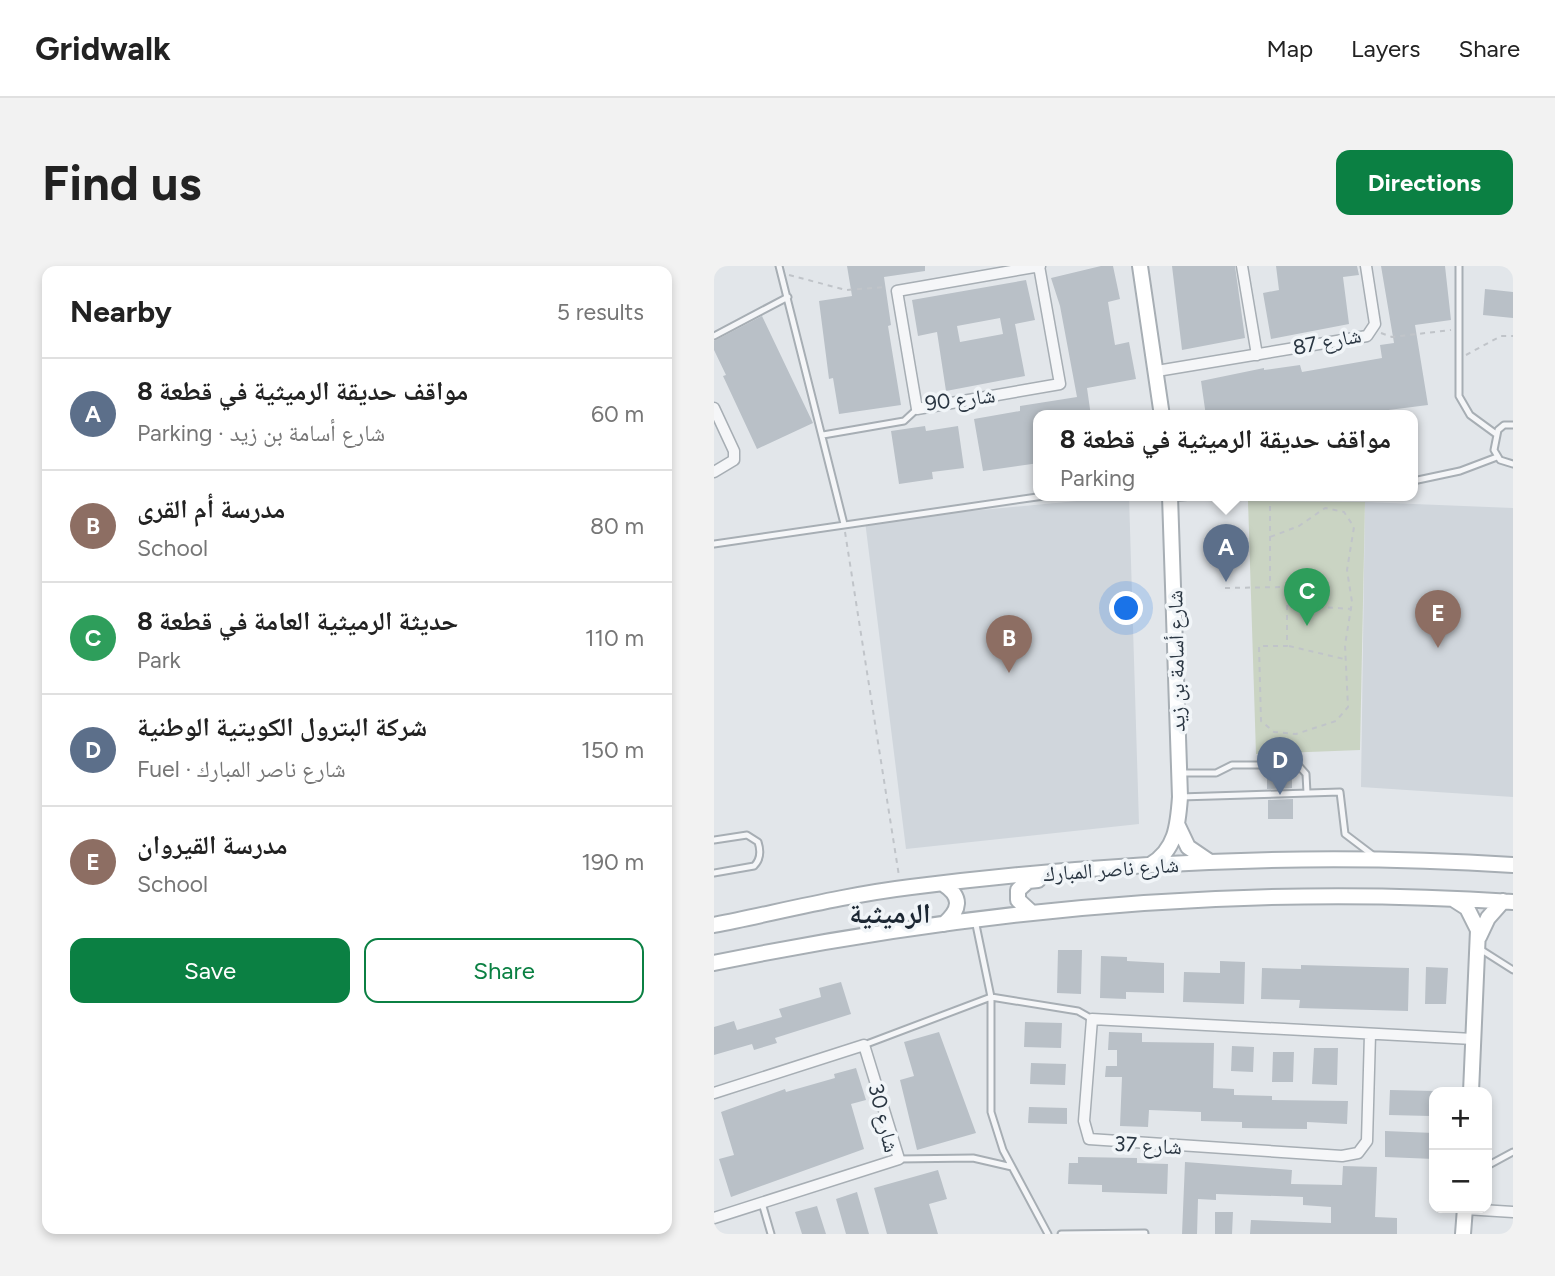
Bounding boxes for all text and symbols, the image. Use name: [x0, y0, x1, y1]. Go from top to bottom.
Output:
text: Gridwalk: [35, 29, 171, 68]
text: Map: [1266, 34, 1313, 63]
text: Layers: [1351, 34, 1420, 63]
text: Share: [1458, 34, 1520, 63]
button: Directions: [1336, 150, 1513, 215]
text: Find us: [42, 153, 201, 212]
text: Nearby: [70, 293, 172, 330]
text: 5 results: [557, 298, 644, 326]
street label: شارع 87: [1291, 322, 1364, 361]
text: مواقف حديقة الرميثية في قطعة 8: [137, 375, 468, 407]
street label: شارع 90: [924, 382, 997, 417]
text: A: [85, 400, 101, 428]
text: 60 m: [591, 400, 644, 428]
popup: [1033, 410, 1418, 501]
text: Parking · شارع أسامة بن زيد: [137, 419, 385, 447]
text: مواقف حديقة الرميثية في قطعة 8: [1060, 423, 1391, 455]
text: Parking: [1060, 464, 1135, 492]
text: مدرسة أم القرى: [137, 493, 285, 525]
text: B: [86, 512, 100, 540]
text: 80 m: [590, 512, 644, 540]
pin: A: [1203, 524, 1249, 582]
text: School: [137, 534, 208, 562]
pin: C: [1284, 568, 1330, 626]
street label: شارع أسامة بن زيد: [1162, 590, 1191, 732]
pin: E: [1415, 590, 1461, 648]
your location: [1109, 591, 1143, 625]
text: حديثة الرميثية العامة في قطعة 8: [137, 605, 458, 637]
pin: B: [986, 615, 1032, 673]
text: C: [85, 624, 101, 652]
text: 110 m: [585, 624, 644, 652]
text: Park: [137, 646, 181, 674]
text: شركة البترول الكويتية الوطنية: [137, 711, 427, 743]
text: D: [85, 736, 101, 764]
text: 150 m: [581, 736, 644, 764]
pin: D: [1257, 737, 1303, 795]
text: Fuel · شارع ناصر المبارك: [137, 755, 346, 783]
text: مدرسة القيروان: [137, 829, 288, 861]
text: E: [86, 848, 100, 876]
text: 190 m: [581, 848, 644, 876]
street label: شارع ناصر المبارك: [1042, 852, 1180, 887]
text: School: [137, 870, 208, 898]
district label: الرميثية: [849, 896, 931, 930]
button: Save: [70, 938, 350, 1003]
button: Share: [364, 938, 644, 1003]
street label: شارع 30: [862, 1081, 905, 1155]
map controls: [1429, 1087, 1492, 1213]
button: +: [1429, 1087, 1492, 1150]
street label: شارع 37: [1113, 1131, 1183, 1160]
button: −: [1429, 1150, 1492, 1213]

